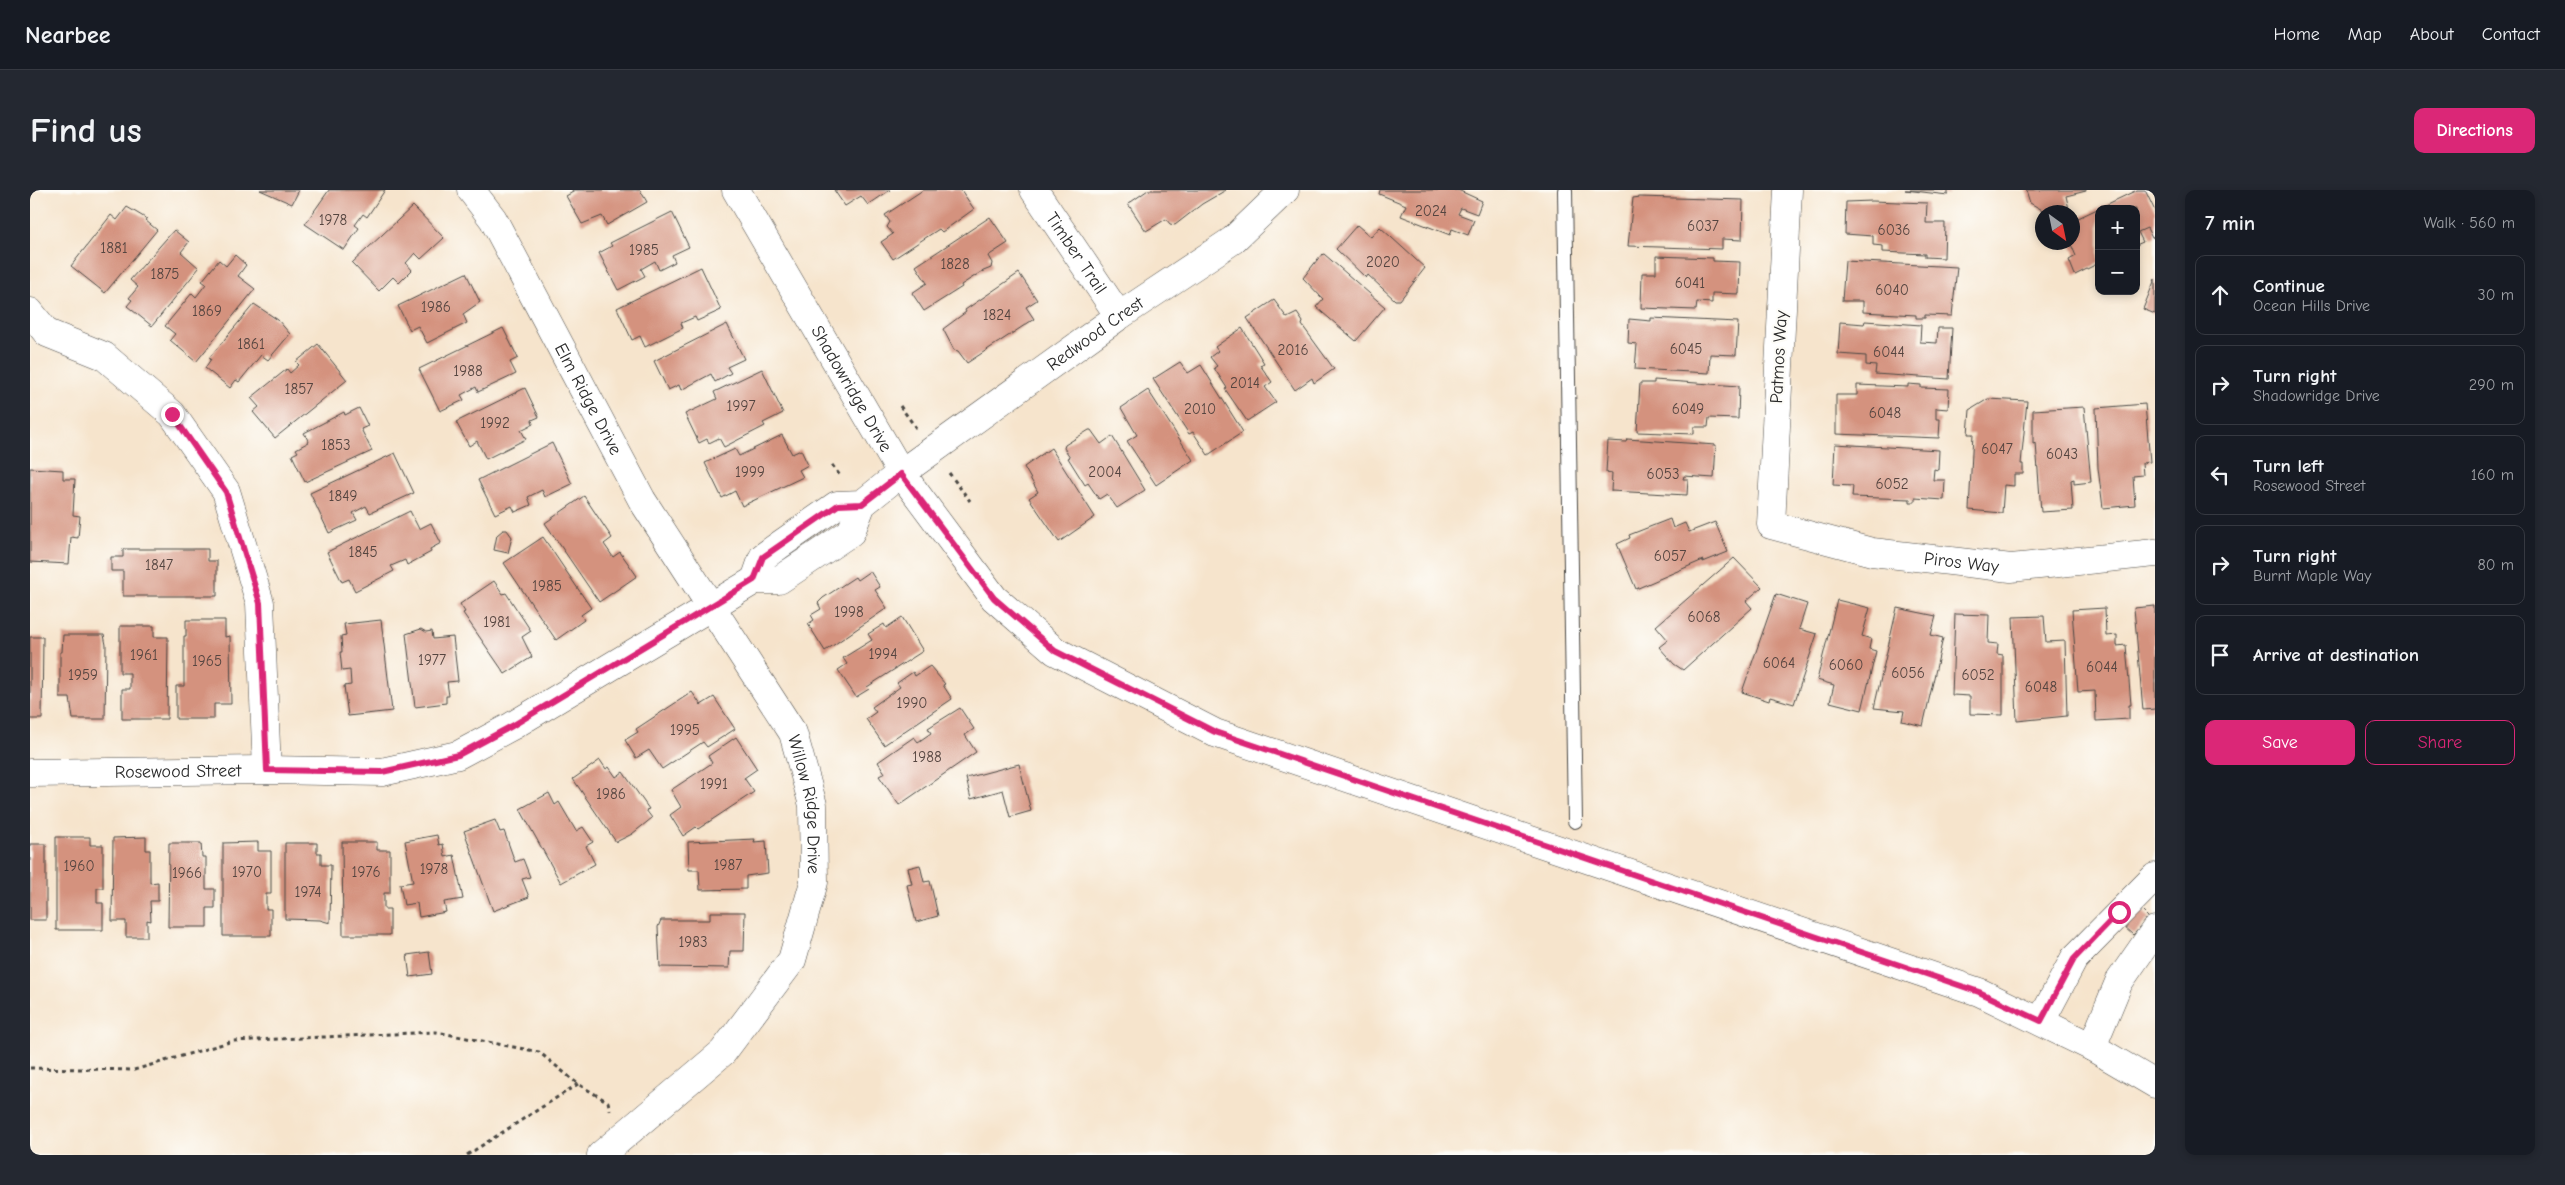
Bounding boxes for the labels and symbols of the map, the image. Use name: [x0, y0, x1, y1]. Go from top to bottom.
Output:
house number: 2024: [1415, 202, 1447, 220]
north arrow: [2035, 205, 2080, 250]
street label: Timber Trail: [1042, 208, 1111, 298]
house number: 1978: [319, 211, 347, 229]
house number: 6037: [1687, 217, 1719, 235]
house number: 6036: [1878, 221, 1911, 239]
house number: 1881: [100, 239, 128, 257]
house number: 1985: [629, 241, 659, 259]
house number: 2020: [1366, 253, 1400, 271]
house number: 1828: [940, 255, 970, 273]
house number: 1875: [151, 265, 179, 283]
house number: 6041: [1675, 274, 1705, 292]
house number: 6040: [1875, 281, 1909, 299]
street label: Redwood Crest: [1043, 292, 1148, 375]
house number: 1986: [421, 298, 451, 316]
house number: 1869: [192, 302, 222, 320]
house number: 1824: [983, 306, 1011, 324]
street label: Patmos Way: [1766, 309, 1792, 404]
street label: Shadowridge Drive: [807, 322, 897, 456]
house number: 1861: [237, 335, 265, 353]
street label: Elm Ridge Drive: [550, 339, 627, 458]
house number: 6045: [1670, 340, 1702, 358]
house number: 2016: [1277, 341, 1309, 359]
house number: 6044: [1873, 343, 1905, 361]
house number: 1988: [453, 362, 483, 380]
house number: 2014: [1230, 374, 1260, 392]
house number: 1857: [285, 380, 313, 398]
house number: 1997: [727, 397, 755, 415]
house number: 2010: [1184, 400, 1216, 418]
house number: 6049: [1672, 400, 1704, 418]
route end: [161, 403, 184, 426]
house number: 6048: [1869, 404, 1901, 422]
house number: 1992: [480, 414, 510, 432]
house number: 1853: [321, 436, 351, 454]
house number: 6047: [1981, 440, 2013, 458]
house number: 6043: [2046, 445, 2078, 463]
house number: 1999: [735, 463, 765, 481]
house number: 2004: [1088, 463, 1122, 481]
house number: 6053: [1647, 465, 1680, 483]
house number: 6052: [1875, 475, 1909, 493]
house number: 1849: [329, 487, 357, 505]
house number: 1845: [348, 543, 378, 561]
house number: 6057: [1654, 547, 1686, 565]
street label: Piros Way: [1923, 548, 2001, 577]
house number: 1847: [145, 556, 173, 574]
house number: 1985: [532, 577, 562, 595]
house number: 1998: [834, 603, 864, 621]
house number: 6068: [1687, 608, 1721, 626]
house number: 1981: [483, 613, 511, 631]
house number: 1994: [868, 645, 898, 663]
house number: 1961: [130, 646, 158, 664]
house number: 1977: [418, 651, 446, 669]
house number: 1965: [192, 652, 222, 670]
house number: 6064: [1763, 654, 1795, 672]
house number: 6060: [1829, 656, 1863, 674]
house number: 6044: [2086, 658, 2118, 676]
house number: 6056: [1891, 664, 1925, 682]
house number: 1959: [68, 666, 98, 684]
house number: 6052: [1961, 666, 1995, 684]
house number: 6048: [2025, 678, 2057, 696]
house number: 1990: [896, 694, 928, 712]
house number: 1995: [670, 721, 700, 739]
street label: Willow Ridge Drive: [783, 732, 824, 874]
house number: 1988: [912, 748, 942, 766]
street label: Rosewood Street: [115, 760, 242, 782]
house number: 1991: [700, 775, 728, 793]
house number: 1986: [596, 785, 626, 803]
house number: 1987: [714, 856, 742, 874]
house number: 1960: [63, 857, 95, 875]
house number: 1978: [420, 860, 448, 878]
house number: 1970: [232, 863, 262, 881]
house number: 1976: [351, 863, 381, 881]
house number: 1966: [172, 864, 202, 882]
house number: 1974: [294, 883, 322, 901]
route start: [2108, 901, 2131, 924]
house number: 1983: [678, 933, 708, 951]

